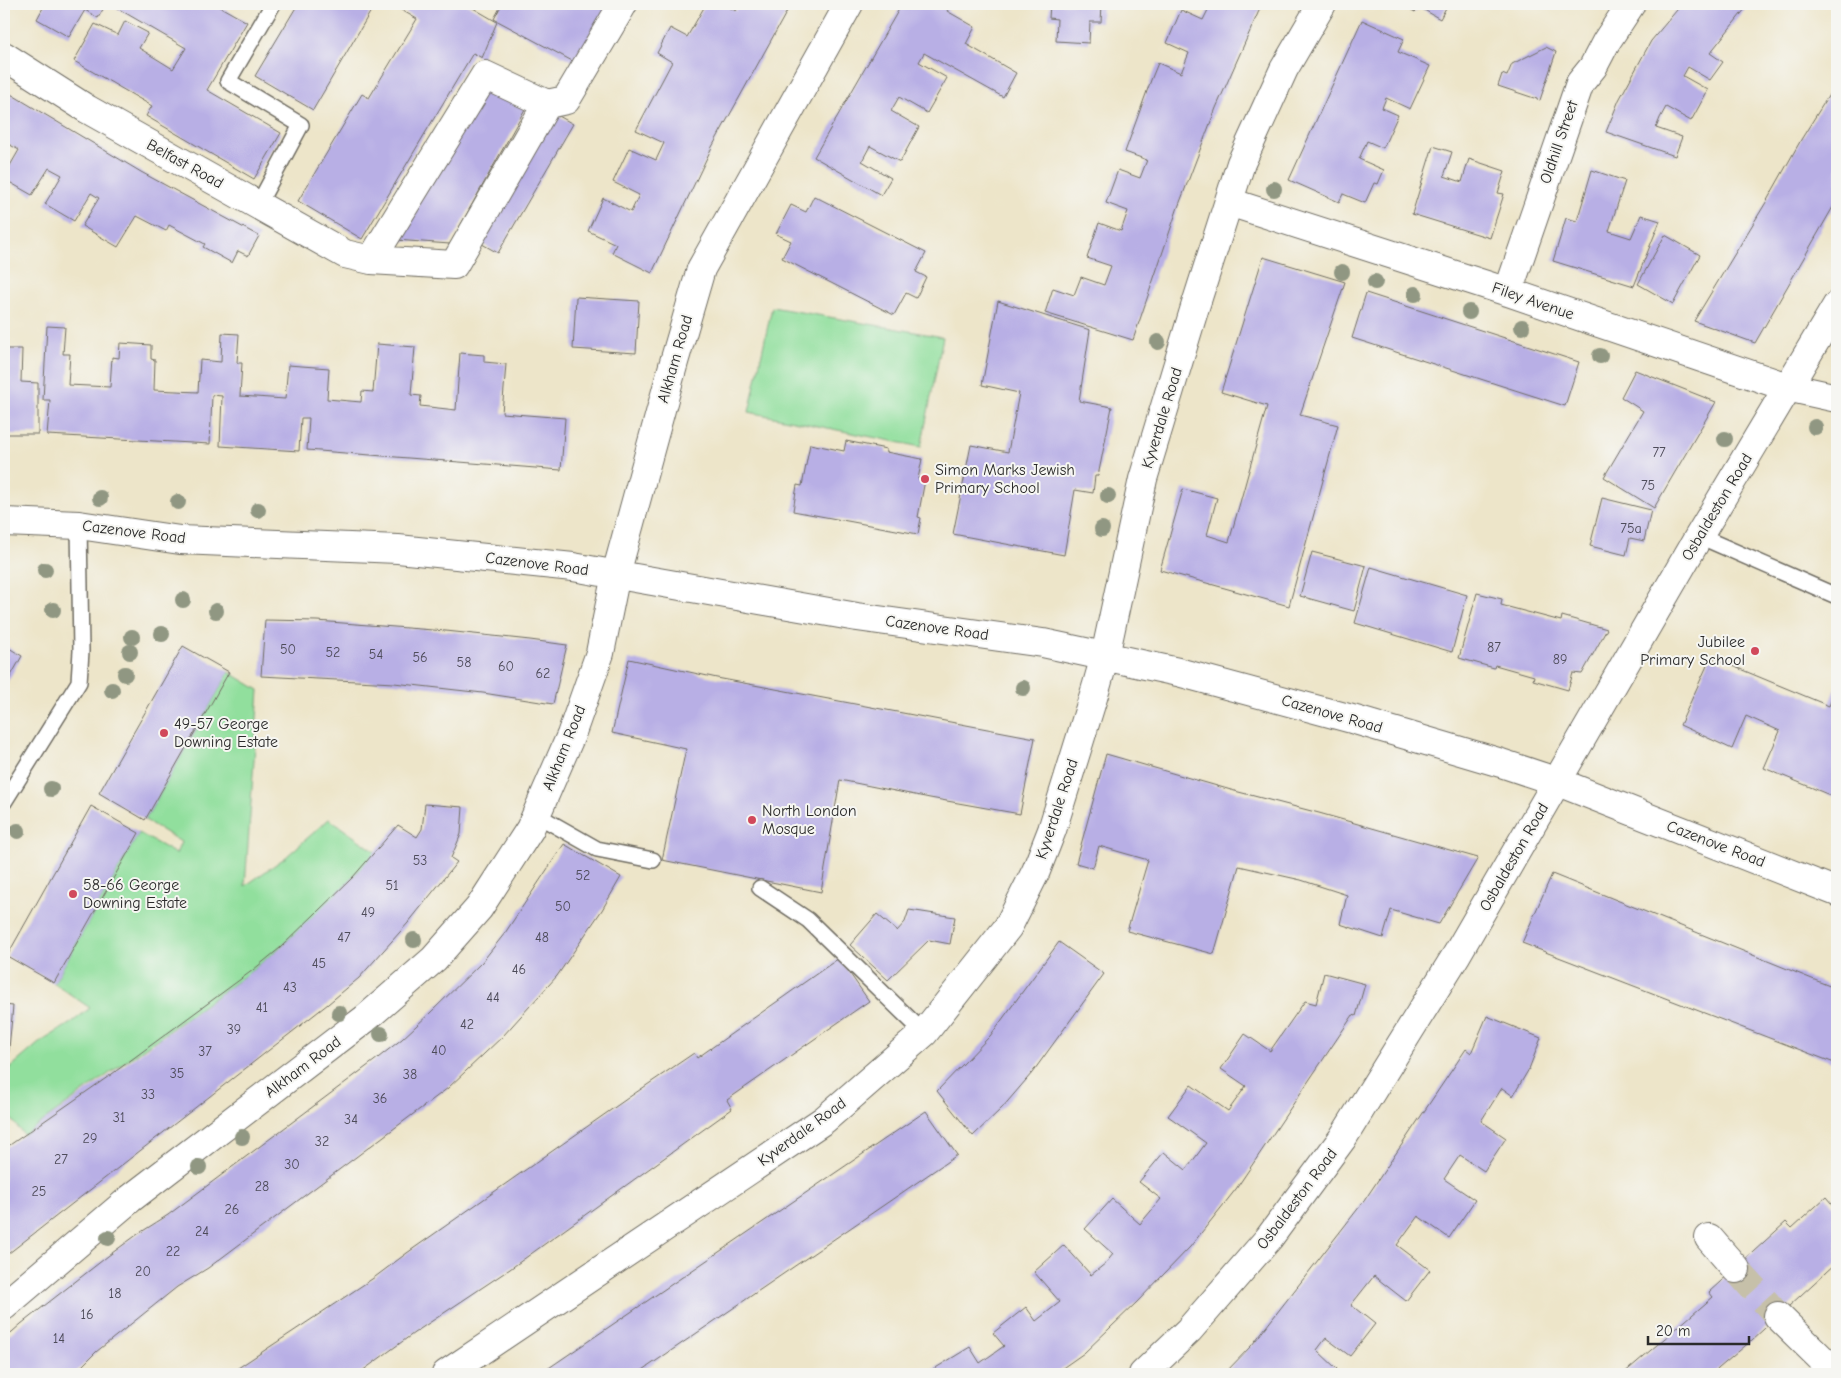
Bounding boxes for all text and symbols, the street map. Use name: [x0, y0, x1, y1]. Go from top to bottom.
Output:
street label: Oldhill Street: [1536, 98, 1582, 186]
street label: Belfast Road: [143, 136, 227, 192]
street label: Filey Avenue: [1490, 279, 1576, 323]
street label: Alkham Road: [654, 313, 696, 405]
street label: Kyverdale Road: [1138, 365, 1186, 471]
house number: 77: [1652, 444, 1666, 461]
street label: Osbaldeston Road: [1678, 450, 1756, 564]
place label: Simon Marks Jewish Primary School: [935, 461, 1075, 497]
marker: Simon Marks Jewish Primary School: [919, 473, 931, 485]
house number: 75: [1641, 477, 1655, 494]
street label: Cazenove Road: [81, 517, 187, 547]
house number: 75a: [1620, 520, 1642, 537]
street label: Cazenove Road: [484, 549, 590, 579]
street label: Cazenove Road: [884, 612, 990, 644]
place label: Jubilee Primary School: [1640, 633, 1745, 669]
house number: 87: [1487, 639, 1501, 656]
house number: 50: [280, 641, 296, 658]
house number: 52: [326, 644, 340, 661]
marker: Jubilee Primary School: [1749, 645, 1761, 657]
house number: 54: [369, 646, 383, 663]
house number: 56: [412, 649, 428, 666]
house number: 89: [1553, 651, 1567, 668]
house number: 58: [457, 654, 471, 671]
house number: 60: [498, 658, 514, 675]
house number: 62: [536, 665, 550, 682]
street label: Cazenove Road: [1279, 691, 1385, 737]
street label: Alkham Road: [539, 703, 589, 793]
place label: 49-57 George Downing Estate: [174, 715, 278, 751]
marker: 49-57 George Downing Estate: [158, 727, 170, 739]
street label: Kyverdale Road: [1032, 757, 1082, 861]
street label: Osbaldeston Road: [1476, 800, 1552, 914]
place label: North London Mosque: [762, 802, 857, 838]
marker: North London Mosque: [746, 814, 758, 826]
street label: Cazenove Road: [1664, 817, 1768, 871]
house number: 53: [413, 852, 427, 869]
house number: 52: [576, 867, 590, 884]
place label: 58-66 George Downing Estate: [83, 876, 187, 912]
house number: 51: [385, 877, 399, 894]
marker: 58-66 George Downing Estate: [67, 888, 79, 900]
house number: 50: [555, 898, 571, 915]
house number: 49: [361, 904, 375, 921]
house number: 47: [337, 929, 351, 946]
house number: 48: [535, 929, 549, 946]
house number: 45: [312, 955, 326, 972]
house number: 46: [512, 961, 526, 978]
house number: 43: [283, 979, 297, 996]
house number: 44: [486, 989, 500, 1006]
house number: 41: [256, 999, 268, 1016]
house number: 42: [460, 1016, 474, 1033]
house number: 39: [227, 1021, 241, 1038]
street label: Alkham Road: [261, 1033, 345, 1101]
house number: 40: [431, 1042, 447, 1059]
house number: 37: [198, 1043, 212, 1060]
house number: 35: [170, 1065, 184, 1082]
house number: 38: [403, 1066, 417, 1083]
house number: 33: [141, 1086, 155, 1103]
house number: 36: [373, 1090, 387, 1107]
street label: Kyverdale Road: [754, 1094, 850, 1170]
house number: 31: [113, 1109, 125, 1126]
house number: 34: [344, 1111, 358, 1128]
house number: 29: [83, 1130, 97, 1147]
house number: 32: [315, 1133, 329, 1150]
street label: Osbaldeston Road: [1253, 1145, 1341, 1253]
house number: 27: [54, 1151, 68, 1168]
house number: 30: [284, 1156, 300, 1173]
house number: 28: [255, 1178, 269, 1195]
house number: 25: [32, 1183, 46, 1200]
house number: 26: [225, 1201, 239, 1218]
house number: 24: [195, 1223, 209, 1240]
house number: 22: [166, 1243, 180, 1260]
house number: 20: [135, 1263, 151, 1280]
house number: 18: [109, 1285, 121, 1302]
house number: 16: [80, 1306, 94, 1323]
scale bar: [1648, 1313, 1750, 1345]
text: 20 m: [1656, 1322, 1690, 1340]
house number: 14: [53, 1330, 65, 1347]

